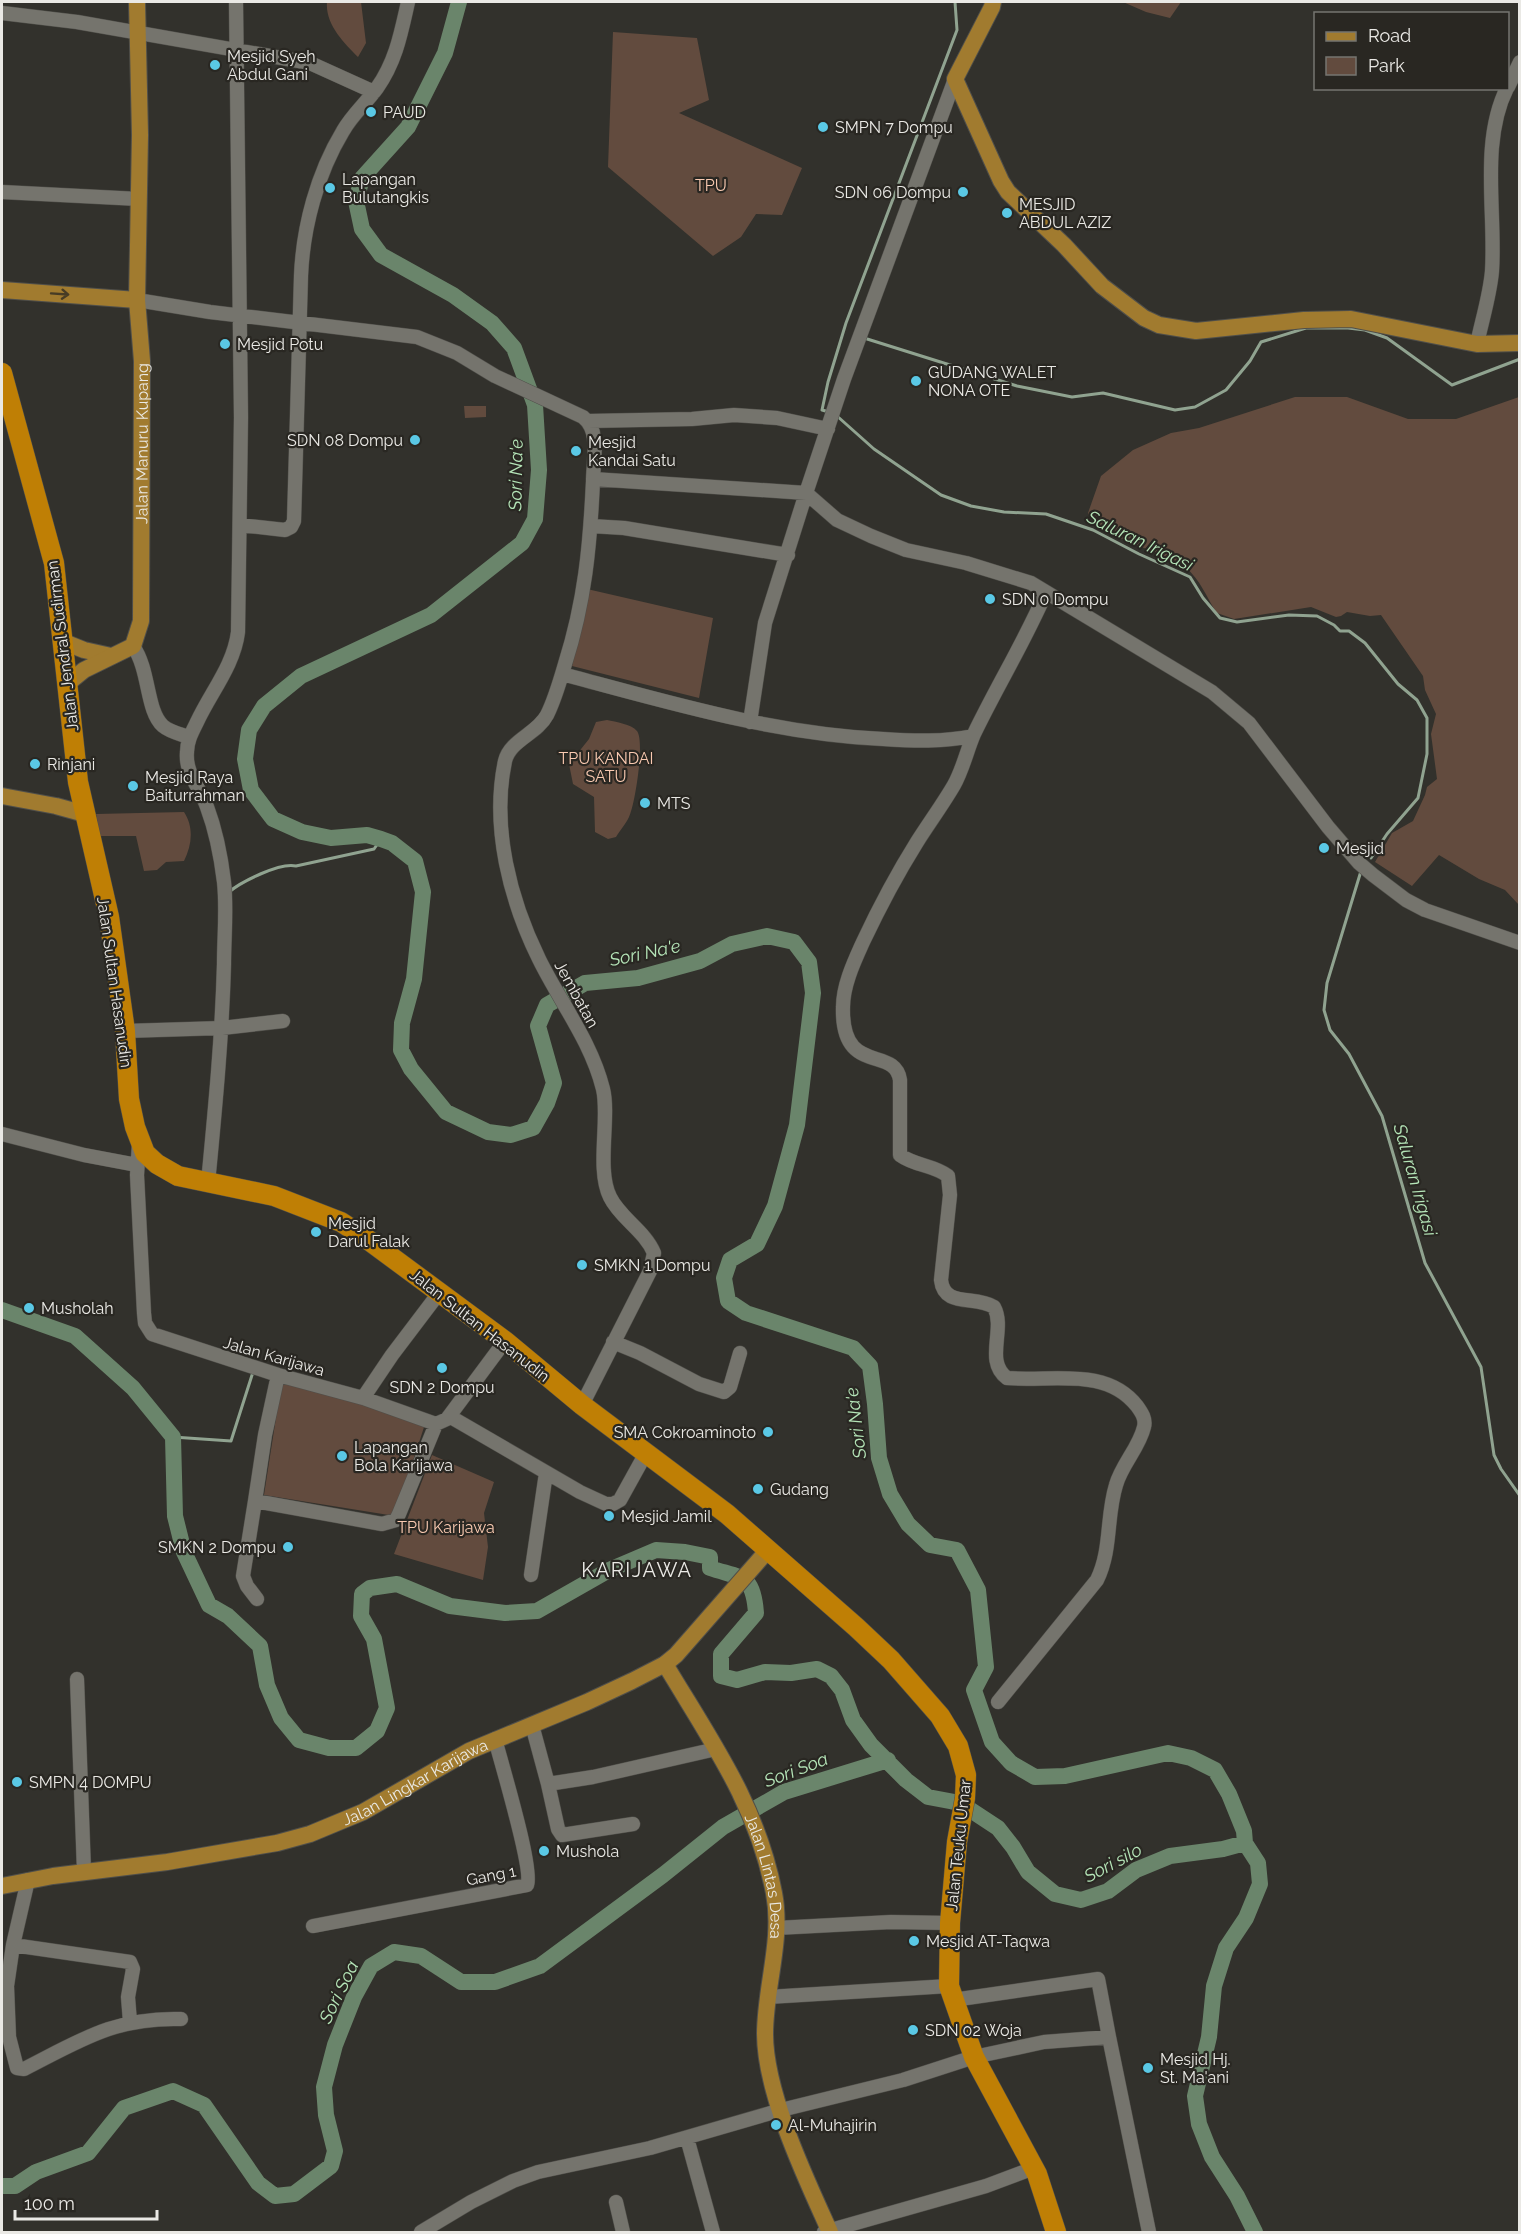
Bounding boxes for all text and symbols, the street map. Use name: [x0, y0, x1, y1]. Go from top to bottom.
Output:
legend: [1314, 12, 1509, 90]
text: Road: [1368, 25, 1411, 46]
place label: Mesjid Syeh Abdul Gani: [227, 47, 316, 84]
text: Park: [1368, 55, 1405, 76]
marker: Mesjid Syeh Abdul Gani: [208, 58, 222, 72]
place label: PAUD: [383, 103, 426, 122]
marker: PAUD: [364, 105, 378, 119]
place label: SMPN 7 Dompu: [835, 118, 953, 137]
marker: SMPN 7 Dompu: [816, 120, 830, 134]
place label: Lapangan Bulutangkis: [342, 170, 429, 207]
park label: TPU: [695, 176, 727, 195]
marker: Lapangan Bulutangkis: [323, 181, 337, 195]
place label: SDN 06 Dompu: [835, 183, 951, 202]
marker: SDN 06 Dompu: [956, 185, 970, 199]
place label: MESJID ABDUL AZIZ: [1019, 195, 1111, 232]
marker: MESJID ABDUL AZIZ: [1000, 206, 1014, 220]
one-way arrow: [49, 289, 69, 300]
place label: Mesjid Potu: [237, 335, 323, 354]
marker: Mesjid Potu: [218, 337, 232, 351]
street label: Jalan Manuru Kupang: [132, 363, 152, 524]
place label: GUDANG WALET NONA OTE: [928, 363, 1056, 400]
marker: GUDANG WALET NONA OTE: [909, 374, 923, 388]
place label: SDN 08 Dompu: [287, 431, 403, 450]
marker: SDN 08 Dompu: [408, 433, 422, 447]
place label: Mesjid Kandai Satu: [588, 433, 676, 470]
water label: Sori Na'e: [504, 438, 527, 512]
marker: Mesjid Kandai Satu: [569, 444, 583, 458]
water label: Saluran Irigasi: [1083, 505, 1198, 576]
street label: Jalan Jendral Sudirman: [43, 559, 82, 732]
place label: SDN 0 Dompu: [1002, 590, 1109, 609]
marker: SDN 0 Dompu: [983, 592, 997, 606]
park label: TPU KANDAI SATU: [558, 749, 654, 786]
place label: Rinjani: [47, 755, 95, 774]
marker: Rinjani: [28, 757, 42, 771]
place label: Mesjid Raya Baiturrahman: [145, 768, 245, 805]
marker: Mesjid Raya Baiturrahman: [126, 779, 140, 793]
place label: MTS: [657, 794, 691, 813]
marker: MTS: [638, 796, 652, 810]
place label: Mesjid: [1336, 839, 1384, 858]
marker: Mesjid: [1317, 841, 1331, 855]
street label: Jalan Sultan Hasanudin: [93, 895, 136, 1069]
water label: Sori Na'e: [607, 935, 683, 970]
street label: Jembatan: [550, 957, 603, 1031]
water label: Saluran Irigasi: [1389, 1120, 1442, 1239]
place label: Mesjid Darul Falak: [328, 1214, 410, 1251]
marker: Mesjid Darul Falak: [309, 1225, 323, 1239]
place label: SMKN 1 Dompu: [594, 1256, 710, 1275]
marker: SMKN 1 Dompu: [575, 1258, 589, 1272]
street label: Jalan Sultan Hasanudin: [406, 1265, 553, 1386]
place label: Musholah: [41, 1299, 114, 1318]
marker: Musholah: [22, 1301, 36, 1315]
street label: Jalan Karijawa: [221, 1333, 327, 1380]
marker: SDN 2 Dompu: [435, 1361, 449, 1375]
place label: SDN 2 Dompu: [389, 1378, 495, 1397]
water label: Sori Na'e: [841, 1386, 870, 1461]
place label: SMA Cokroaminoto: [614, 1423, 756, 1442]
marker: SMA Cokroaminoto: [761, 1425, 775, 1439]
place label: Lapangan Bola Karijawa: [354, 1438, 453, 1475]
marker: Lapangan Bola Karijawa: [335, 1449, 349, 1463]
place label: Gudang: [770, 1480, 829, 1499]
marker: Gudang: [751, 1482, 765, 1496]
place label: Mesjid Jamil: [621, 1507, 712, 1526]
marker: Mesjid Jamil: [602, 1509, 616, 1523]
park label: TPU Karijawa: [397, 1518, 495, 1537]
place label: SMKN 2 Dompu: [158, 1538, 276, 1557]
marker: SMKN 2 Dompu: [281, 1540, 295, 1554]
district label: KARIJAWA: [581, 1558, 693, 1582]
street label: Jalan Lingkar Karijawa: [340, 1735, 491, 1830]
water label: Sori Soa: [760, 1748, 831, 1792]
place label: SMPN 4 DOMPU: [29, 1773, 151, 1792]
marker: SMPN 4 DOMPU: [10, 1775, 24, 1789]
street label: Jalan Teuku Umar: [942, 1778, 975, 1912]
street label: Jalan Lintas Desa: [741, 1811, 786, 1939]
water label: Sori silo: [1079, 1839, 1145, 1887]
place label: Mushola: [556, 1842, 619, 1861]
marker: Mushola: [537, 1844, 551, 1858]
street label: Gang 1: [465, 1861, 518, 1890]
place label: Mesjid AT-Taqwa: [926, 1932, 1050, 1951]
marker: Mesjid AT-Taqwa: [907, 1934, 921, 1948]
water label: Sori Soa: [314, 1957, 363, 2027]
place label: SDN 02 Woja: [925, 2021, 1022, 2040]
marker: SDN 02 Woja: [906, 2023, 920, 2037]
place label: Mesjid Hj. St. Ma'ani: [1160, 2050, 1231, 2087]
marker: Mesjid Hj. St. Ma'ani: [1141, 2061, 1155, 2075]
place label: Al-Muhajirin: [788, 2116, 877, 2135]
marker: Al-Muhajirin: [769, 2118, 783, 2132]
scale bar: [15, 2183, 158, 2221]
text: 100 m: [24, 2193, 75, 2214]

